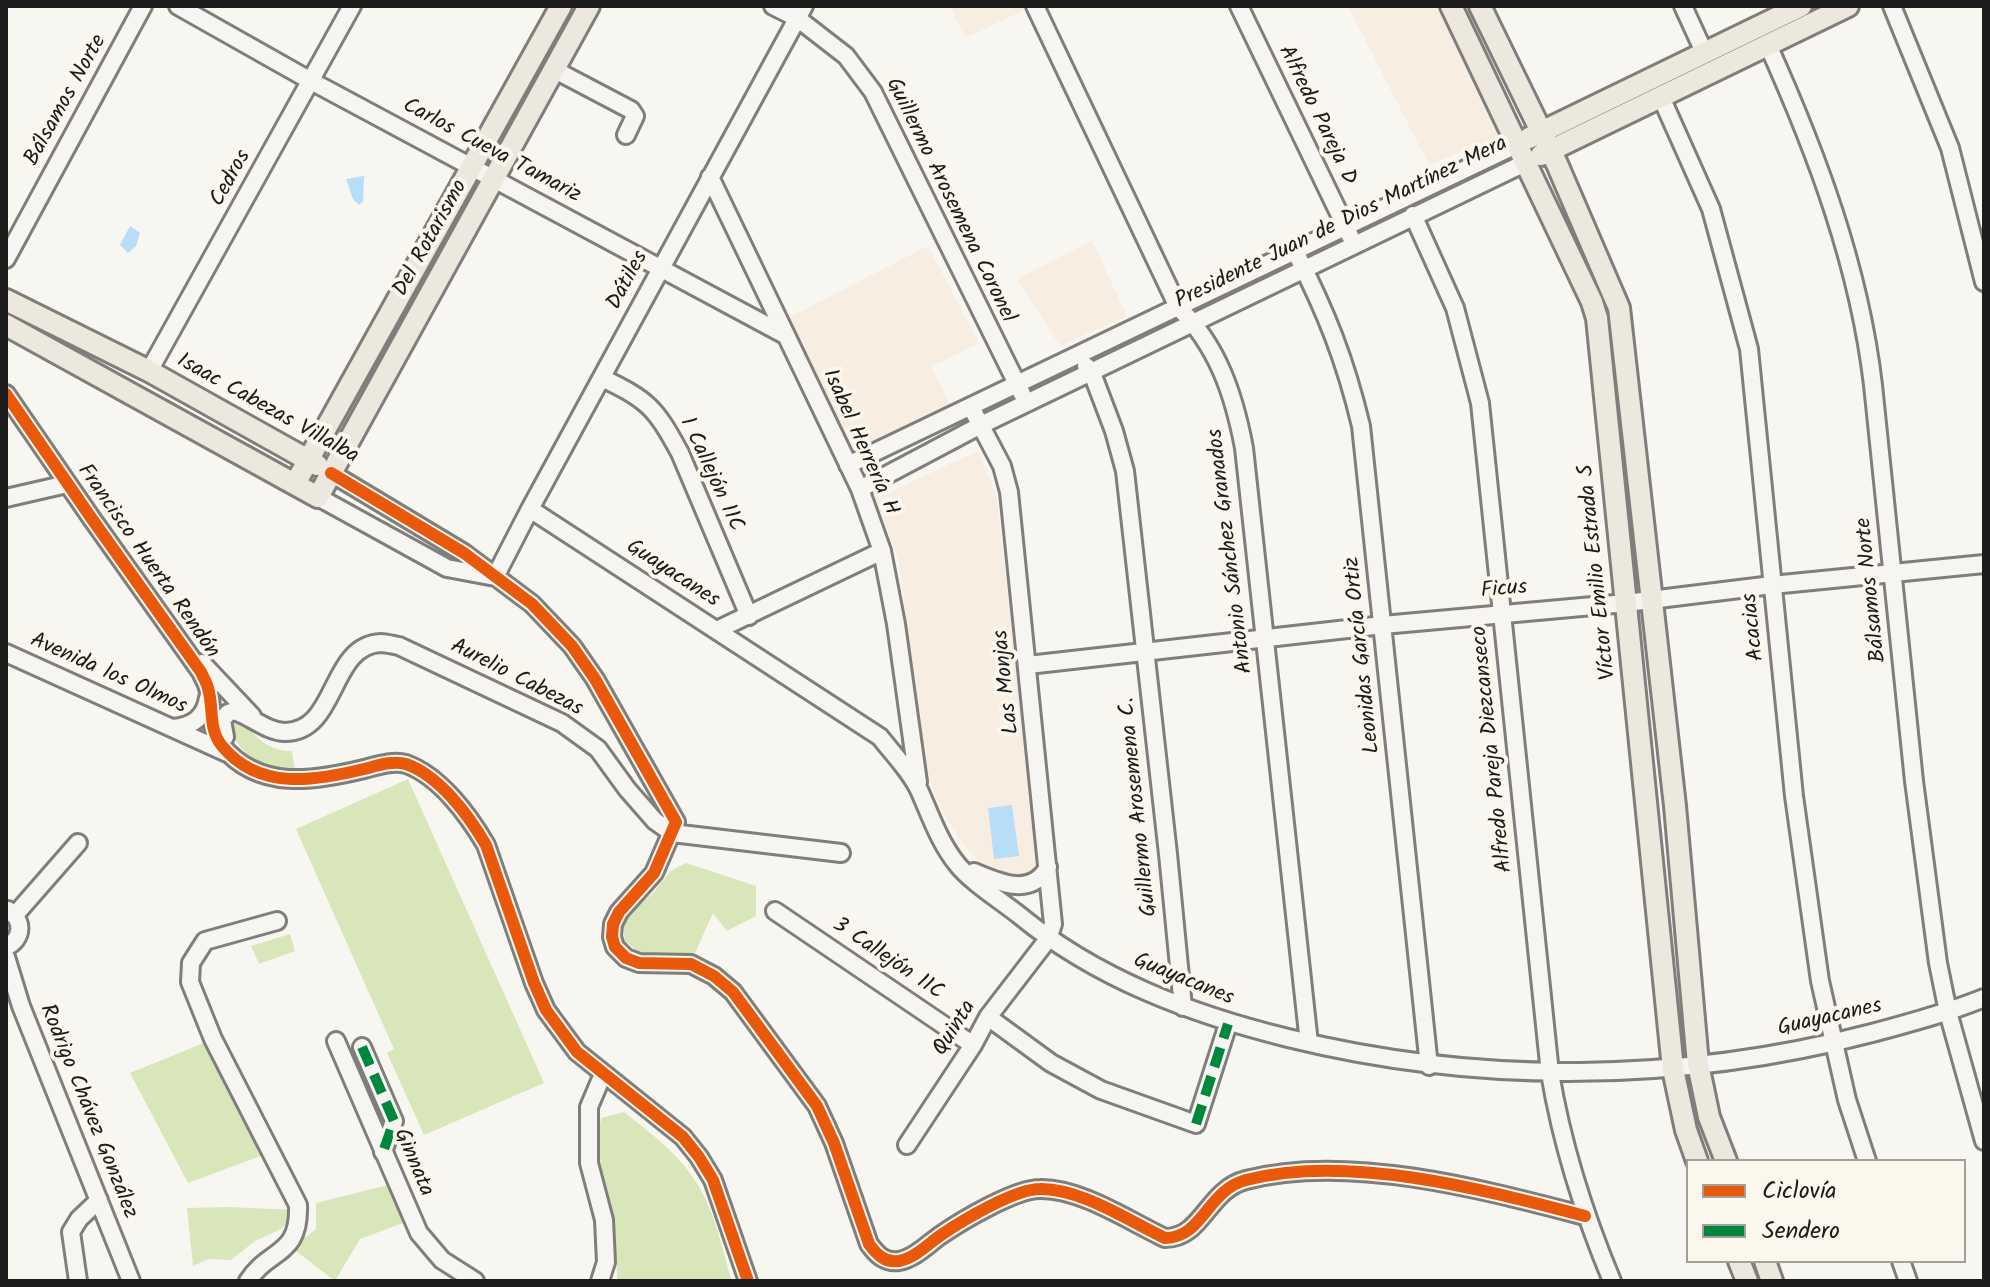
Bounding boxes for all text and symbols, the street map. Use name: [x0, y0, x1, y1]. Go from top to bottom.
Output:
street label: Bálsamos Norte: [20, 31, 114, 171]
street label: Alfredo Pareja D: [1271, 42, 1361, 190]
street label: Guillermo Arosemena Coronel: [878, 74, 1020, 328]
street label: Carlos Cueva Tamariz: [397, 94, 585, 210]
street label: Presidente Juan de Dios Martínez Mera: [1172, 132, 1512, 316]
street label: Cedros: [206, 146, 258, 212]
street label: Del Rotarismo: [389, 176, 475, 302]
street label: Dátiles: [603, 247, 655, 315]
street label: Isaac Cabezas Villalba: [171, 349, 363, 471]
street label: Isabel Herrería H: [815, 366, 903, 520]
street label: 1 Callejón 11C: [672, 414, 748, 536]
street label: Antonio Sánchez Granados: [1204, 427, 1260, 675]
street label: Francisco Huerta Rendón: [70, 460, 224, 664]
street label: Víctor Emilio Estrada S: [1575, 463, 1623, 681]
street label: Bálsamos Norte: [1852, 516, 1894, 664]
street label: Guayacanes: [620, 535, 724, 615]
street label: Leonidas García Ortiz: [1341, 555, 1387, 755]
street label: Ficus: [1480, 576, 1528, 606]
street label: Acacias: [1738, 592, 1772, 662]
street label: Alfredo Pareja Diezcanseco: [1468, 624, 1520, 874]
street label: Las Monjas: [989, 628, 1027, 736]
street label: Avenida los Olmos: [25, 629, 191, 721]
street label: Aurelio Cabezas: [445, 634, 587, 724]
street label: Guillermo Arosemena C.: [1115, 696, 1165, 918]
street label: 3 Callejón 11C: [826, 913, 948, 1007]
street label: Guayacanes: [1129, 949, 1237, 1013]
street label: Guayacanes: [1775, 994, 1885, 1044]
street label: Quinta: [929, 996, 983, 1062]
street label: Rodrigo Chávez González: [32, 1001, 142, 1223]
street label: Ginnata: [386, 1125, 438, 1201]
legend: [1686, 1159, 1966, 1263]
text: Ciclovía: [1762, 1172, 1837, 1211]
text: Sendero: [1762, 1212, 1840, 1251]

